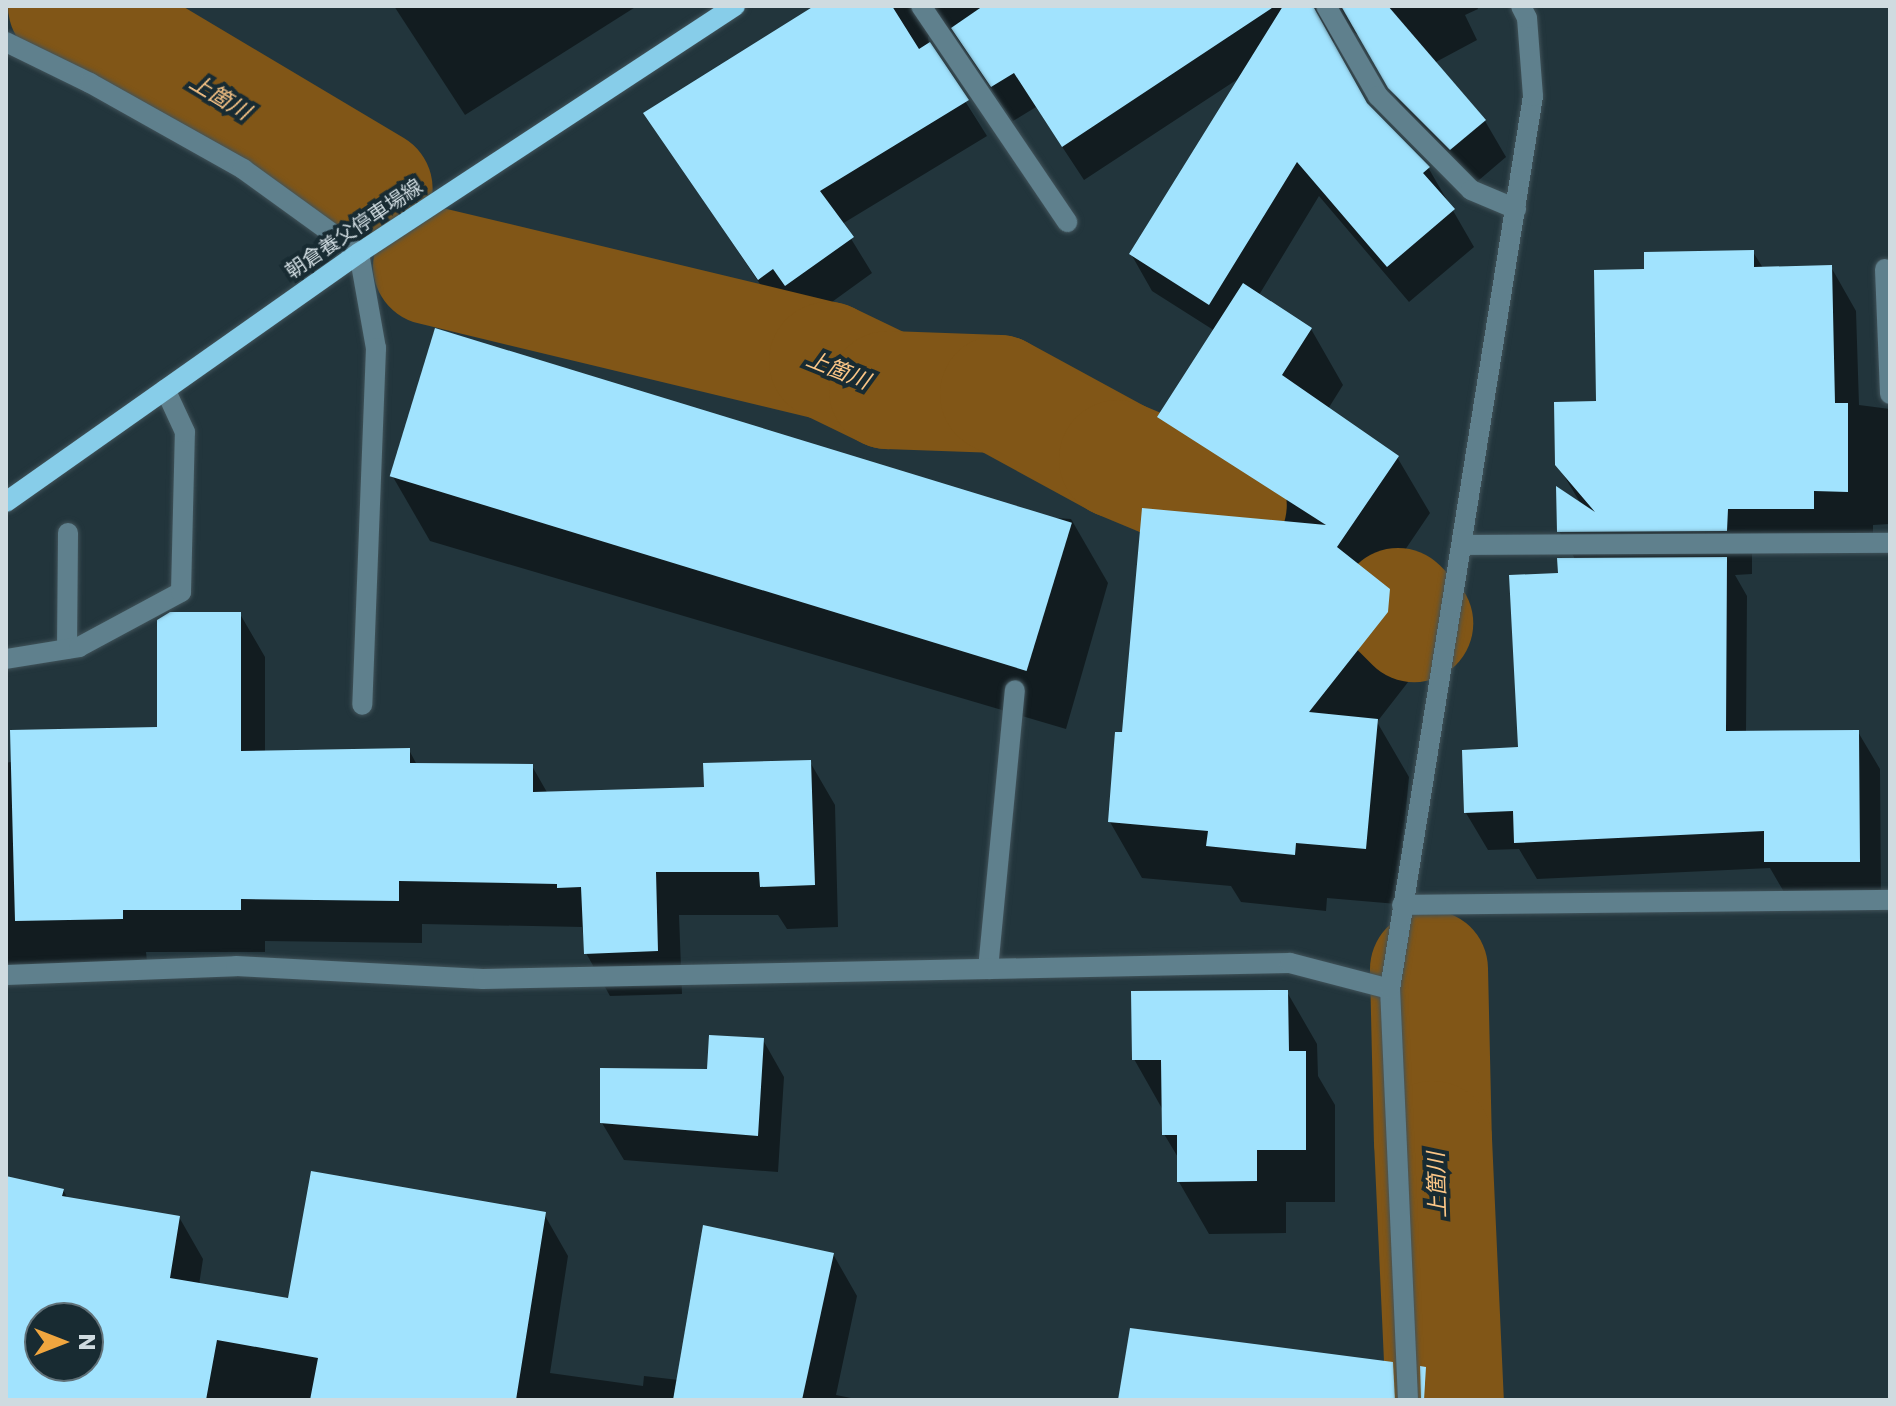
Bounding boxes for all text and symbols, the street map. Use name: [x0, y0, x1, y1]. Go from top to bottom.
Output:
water label: 上箇川: [185, 69, 255, 125]
street label: 朝倉養父停車場線: [281, 174, 427, 284]
water label: 上箇川: [802, 345, 874, 395]
water label: 上箇川: [1423, 1152, 1451, 1218]
north arrow: [24, 1302, 104, 1382]
text: N: [71, 1334, 102, 1350]

